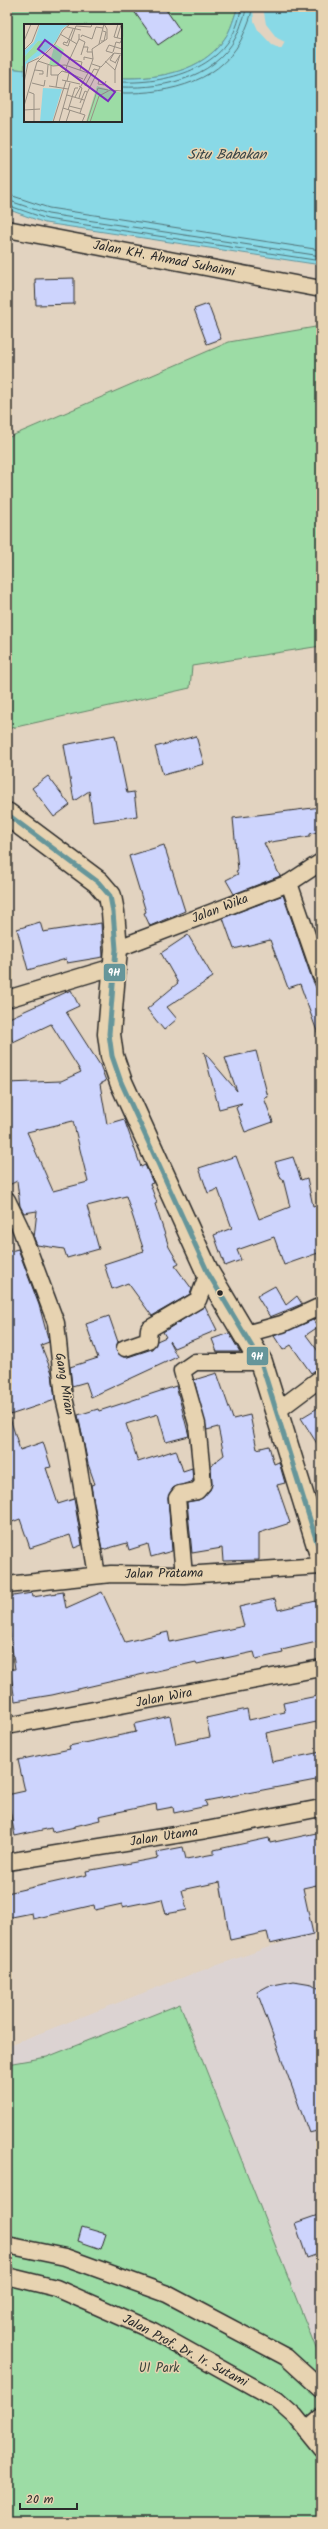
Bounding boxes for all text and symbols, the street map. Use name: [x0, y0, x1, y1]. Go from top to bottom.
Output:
inset map: [24, 24, 122, 122]
water label: Situ Babakan: [188, 144, 268, 166]
street label: Jalan KH. Ahmad Suhaimi: [91, 235, 238, 283]
street label: Jalan Wika: [189, 889, 251, 929]
line badge: 9H: [103, 963, 126, 982]
text: 9H: [108, 964, 120, 982]
unlabelled marker: [215, 1288, 225, 1298]
line badge: 9H: [246, 1346, 269, 1366]
text: 9H: [251, 1348, 263, 1366]
street label: Gang Miran: [49, 1351, 79, 1417]
street label: Jalan Pratama: [125, 1563, 203, 1585]
street label: Jalan Wira: [134, 1682, 194, 1714]
street label: Jalan Utama: [128, 1821, 200, 1853]
street label: Jalan Prof. Dr. Ir. Sutami: [119, 2309, 252, 2393]
park label: UI Park: [139, 2358, 180, 2379]
scale bar: [20, 2485, 77, 2511]
text: 20 m: [26, 2490, 54, 2509]

